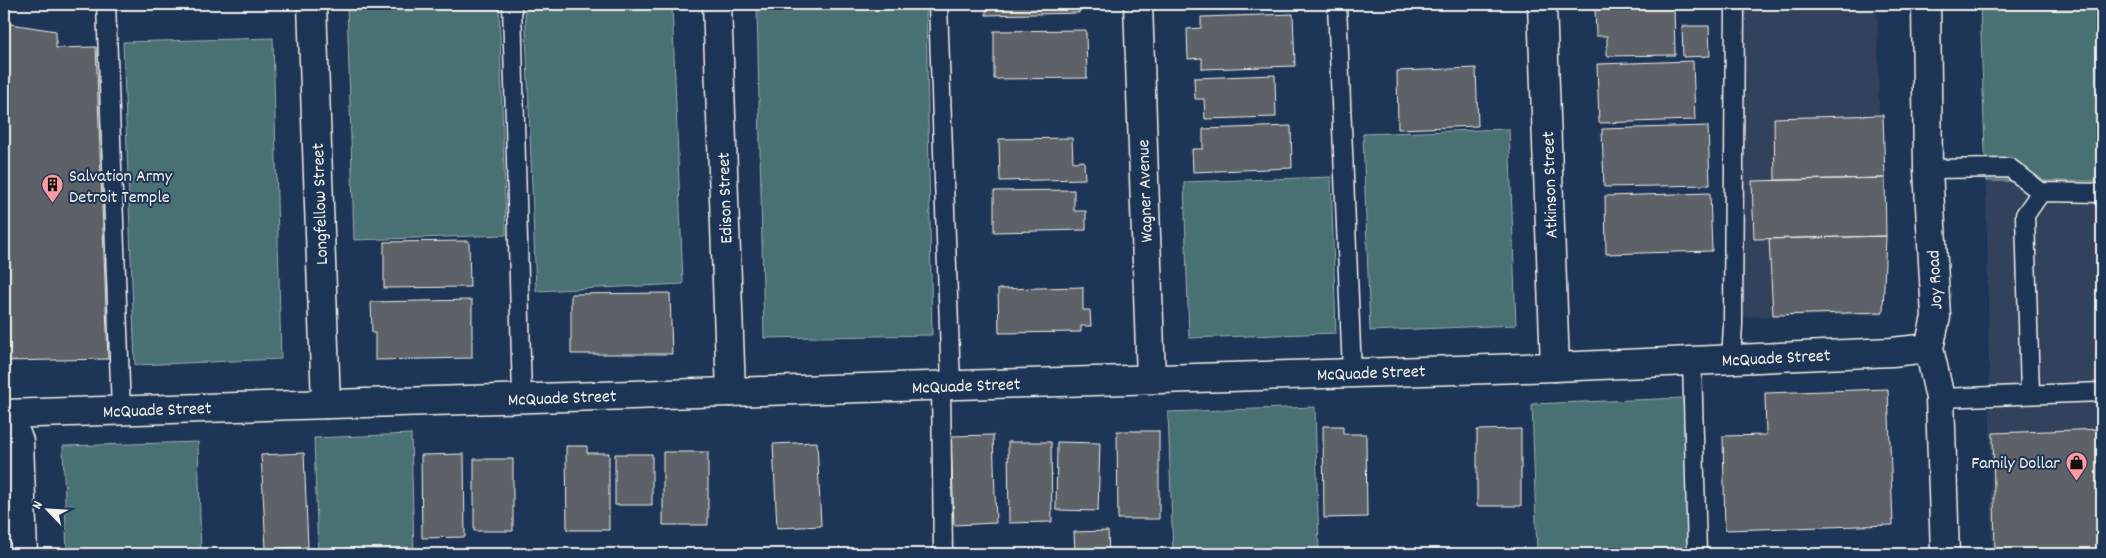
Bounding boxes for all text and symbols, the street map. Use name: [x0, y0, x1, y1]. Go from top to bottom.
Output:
street label: Atkinson Street: [1537, 131, 1566, 239]
street label: Wagner Avenue: [1132, 139, 1161, 243]
street label: Longfellow Street: [307, 142, 336, 265]
street label: Edison Street: [712, 151, 741, 244]
place label: Salvation Army Detroit Temple: [69, 165, 173, 211]
building icon: Salvation Army Detroit Temple: [41, 173, 65, 204]
street label: Joy Road: [1922, 249, 1951, 310]
street label: McQuade Street: [1721, 344, 1831, 375]
street label: McQuade Street: [1316, 360, 1426, 389]
street label: McQuade Street: [911, 373, 1021, 402]
street label: McQuade Street: [507, 385, 617, 414]
street label: McQuade Street: [102, 397, 212, 426]
shop icon: Family Dollar: [2064, 450, 2088, 481]
place label: Family Dollar: [1971, 452, 2060, 477]
north arrow: [22, 486, 72, 536]
text: N: [28, 498, 49, 513]

